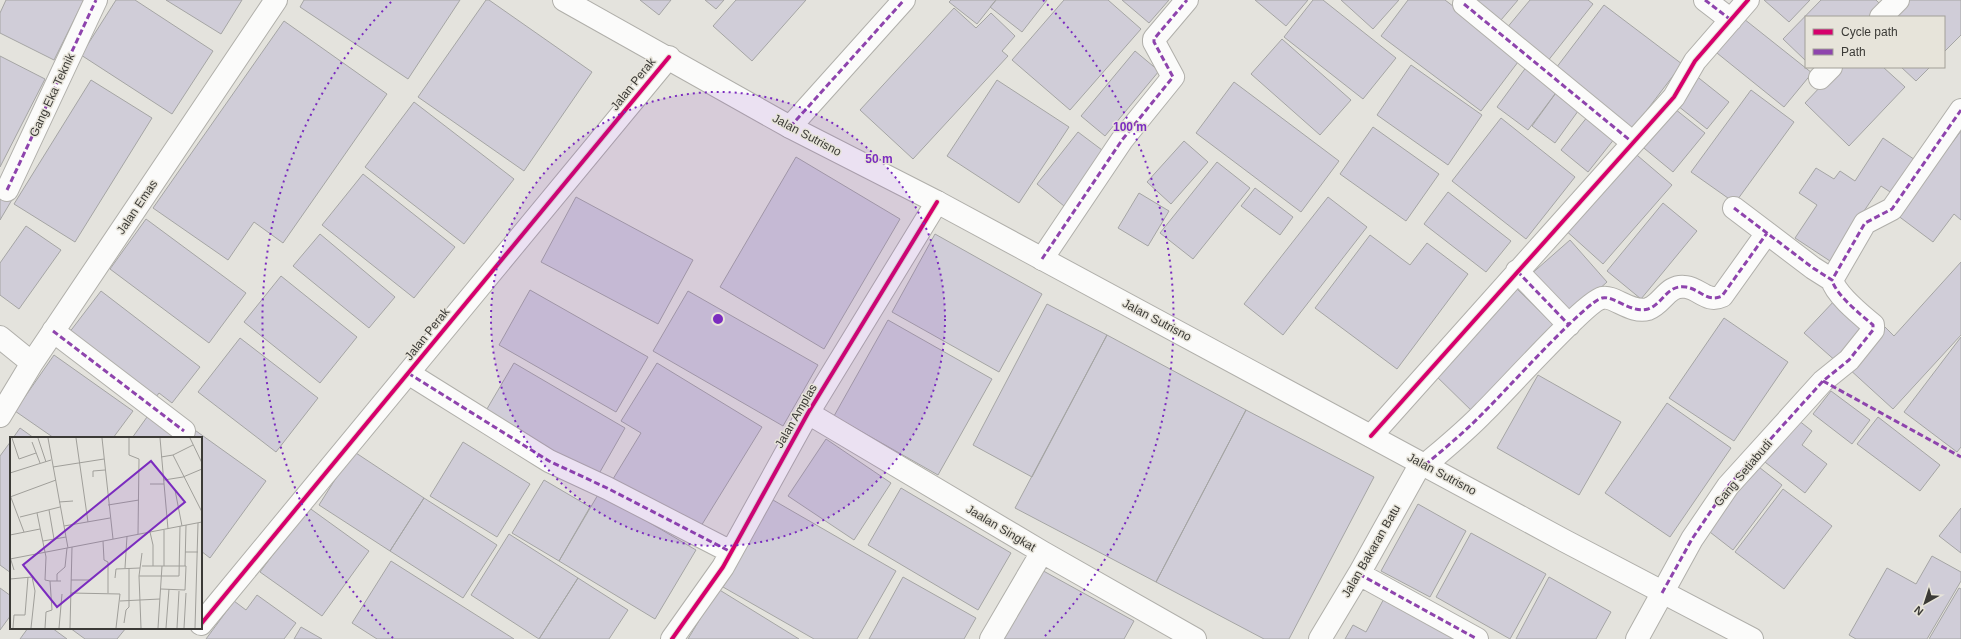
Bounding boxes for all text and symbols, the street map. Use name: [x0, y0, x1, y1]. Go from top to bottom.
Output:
legend: [1805, 16, 1945, 68]
text: Cycle path: [1841, 25, 1898, 39]
text: Path: [1841, 45, 1866, 59]
street label: Gang Eka Teknik: [27, 50, 78, 139]
street label: Jalan Perak: [608, 54, 659, 113]
street label: Jalan Sutrisno: [770, 111, 844, 159]
text: 100 m: [1113, 120, 1147, 134]
text: 50 m: [865, 152, 893, 166]
street label: Jalan Emas: [114, 177, 160, 237]
street label: Jalan Sutrisno: [1120, 296, 1194, 344]
street label: Jalan Perak: [402, 304, 453, 363]
centre of rings: [711, 312, 725, 326]
street label: Jalan Amplas: [772, 382, 820, 450]
inset map: [10, 437, 202, 629]
street label: Gang Setiabudi: [1711, 437, 1775, 509]
street label: Jalan Sutrisno: [1405, 450, 1479, 498]
street label: Jaalan Singkat: [964, 502, 1039, 555]
street label: Jalan Bakaran Batu: [1339, 502, 1403, 600]
north arrow: [1905, 583, 1945, 623]
text: N: [1912, 604, 1926, 618]

